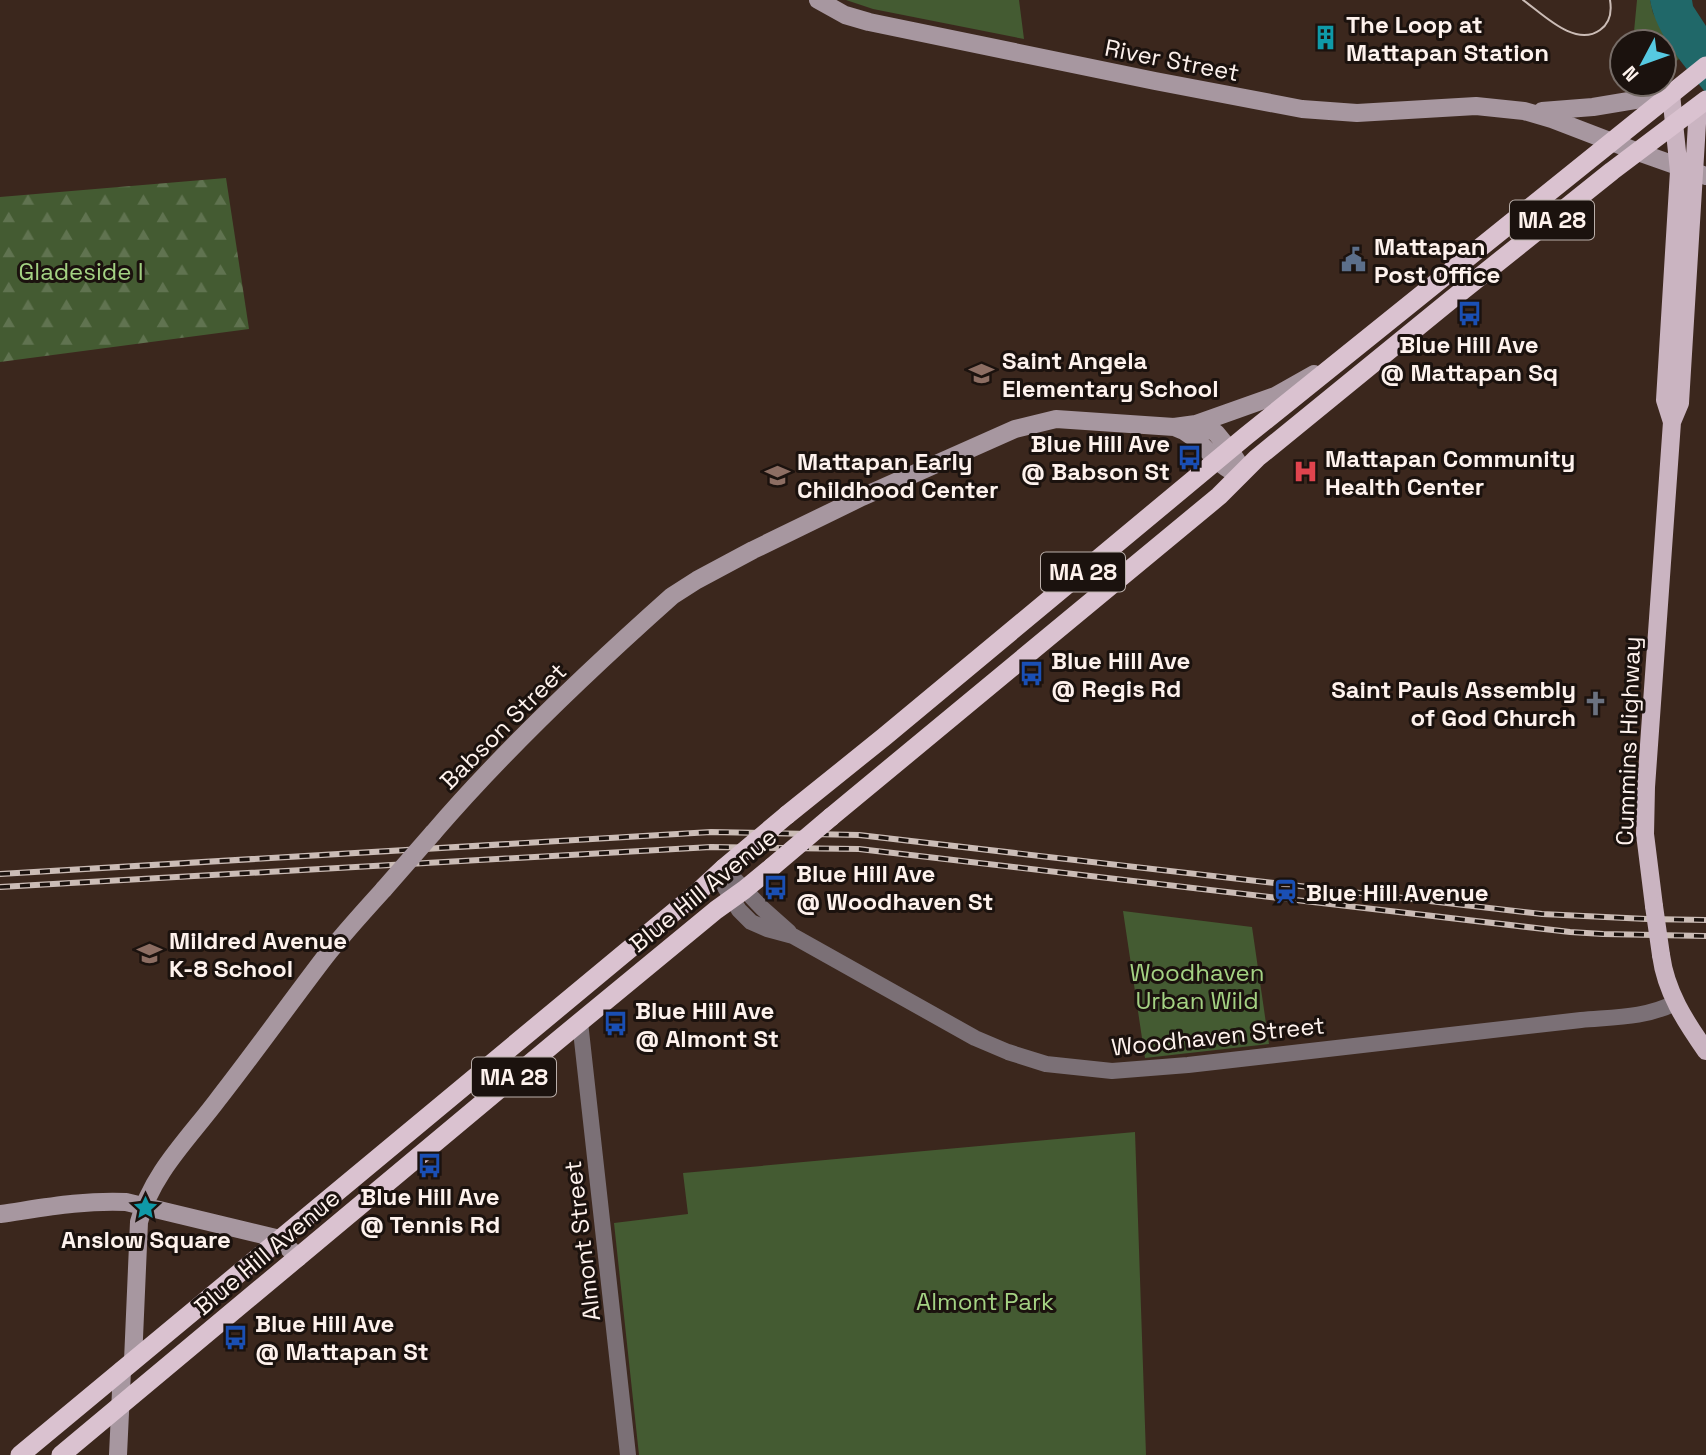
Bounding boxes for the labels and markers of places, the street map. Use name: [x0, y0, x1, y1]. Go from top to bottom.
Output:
place label: The Loop at Mattapan Station: [1346, 9, 1549, 68]
building icon: The Loop at Mattapan Station: [1312, 24, 1340, 52]
place label: Mattapan Post Office: [1374, 231, 1500, 290]
public building icon: Mattapan Post Office: [1340, 246, 1368, 274]
bus stop icon: Blue Hill Ave @ Mattapan Sq: [1455, 299, 1483, 327]
place label: Blue Hill Ave @ Mattapan Sq: [1380, 329, 1558, 388]
place label: Saint Angela Elementary School: [1002, 345, 1219, 404]
school or university icon: Saint Angela Elementary School: [968, 360, 996, 388]
place label: Blue Hill Ave @ Babson St: [1021, 428, 1170, 487]
bus stop icon: Blue Hill Ave @ Babson St: [1176, 443, 1204, 471]
place label: Mattapan Community Health Center: [1325, 443, 1575, 502]
place label: Mattapan Early Childhood Center: [797, 446, 999, 505]
hospital icon: Mattapan Community Health Center: [1291, 458, 1319, 486]
school or university icon: Mattapan Early Childhood Center: [763, 461, 791, 489]
place label: Blue Hill Ave @ Regis Rd: [1051, 645, 1190, 704]
bus stop icon: Blue Hill Ave @ Regis Rd: [1017, 660, 1045, 688]
place label: Saint Pauls Assembly of God Church: [1331, 674, 1576, 733]
church icon: Saint Pauls Assembly of God Church: [1582, 689, 1610, 717]
place label: Blue Hill Ave @ Woodhaven St: [796, 858, 993, 917]
bus stop icon: Blue Hill Ave @ Woodhaven St: [762, 873, 790, 901]
place label: Blue Hill Avenue: [1306, 877, 1489, 908]
station icon: Blue Hill Avenue: [1272, 878, 1300, 906]
place label: Mildred Avenue K-8 School: [169, 925, 347, 984]
school or university icon: Mildred Avenue K-8 School: [135, 940, 163, 968]
place label: Blue Hill Ave @ Almont St: [635, 995, 779, 1054]
bus stop icon: Blue Hill Ave @ Almont St: [601, 1010, 629, 1038]
bus stop icon: Blue Hill Ave @ Tennis Rd: [416, 1151, 444, 1179]
place label: Blue Hill Ave @ Tennis Rd: [360, 1181, 500, 1240]
place icon: Anslow Square: [132, 1194, 160, 1222]
place label: Anslow Square: [61, 1224, 231, 1255]
place label: Blue Hill Ave @ Mattapan St: [255, 1308, 429, 1367]
bus stop icon: Blue Hill Ave @ Mattapan St: [221, 1323, 249, 1351]

